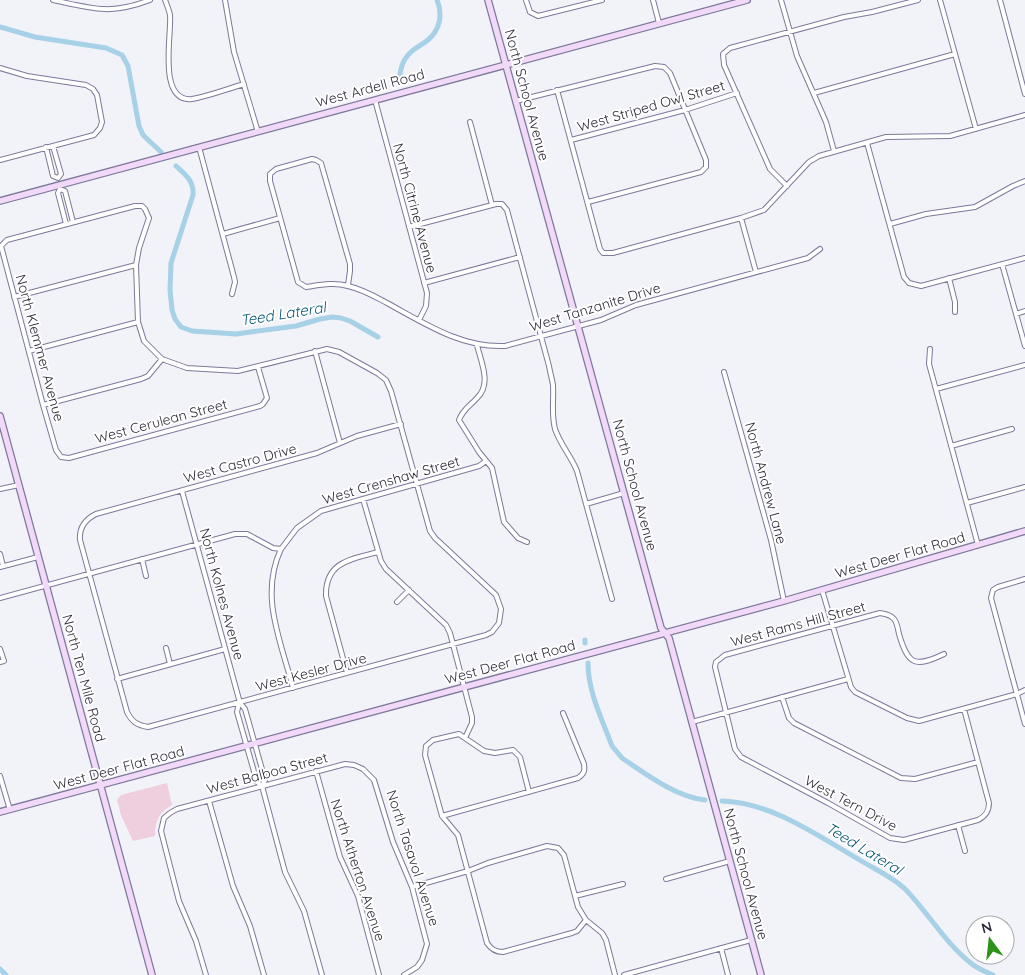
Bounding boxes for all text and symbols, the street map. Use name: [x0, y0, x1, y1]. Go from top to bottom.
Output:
street label: North School Avenue: [501, 27, 553, 163]
street label: West Ardell Road: [314, 65, 426, 111]
street label: West Striped Owl Street: [575, 76, 727, 136]
street label: North Citrine Avenue: [389, 141, 441, 275]
street label: North Klemmer Avenue: [12, 272, 68, 424]
street label: West Tanzanite Drive: [527, 278, 663, 336]
water label: Teed Lateral: [239, 297, 328, 330]
street label: West Cerulean Street: [93, 395, 229, 447]
street label: North School Avenue: [609, 417, 661, 553]
street label: North Andrew Lane: [741, 420, 791, 546]
street label: West Castro Drive: [181, 439, 299, 487]
street label: West Crenshaw Street: [320, 452, 462, 508]
street label: North Kolnes Avenue: [196, 526, 248, 662]
street label: West Deer Flat Road: [833, 528, 967, 582]
street label: West Rams Hill Street: [729, 597, 868, 651]
street label: North Ten Mile Road: [58, 612, 110, 744]
street label: West Deer Flat Road: [443, 636, 577, 688]
street label: West Kesler Drive: [254, 649, 368, 695]
street label: West Deer Flat Road: [52, 742, 186, 794]
street label: West Balboa Street: [204, 748, 330, 798]
street label: West Tern Drive: [802, 771, 900, 835]
street label: North Tasavol Avenue: [383, 788, 443, 928]
street label: North Atherton Avenue: [326, 797, 390, 943]
street label: North School Avenue: [720, 806, 772, 942]
water label: Teed Lateral: [822, 818, 907, 880]
north arrow: [965, 915, 1015, 965]
text: N: [979, 917, 994, 937]

